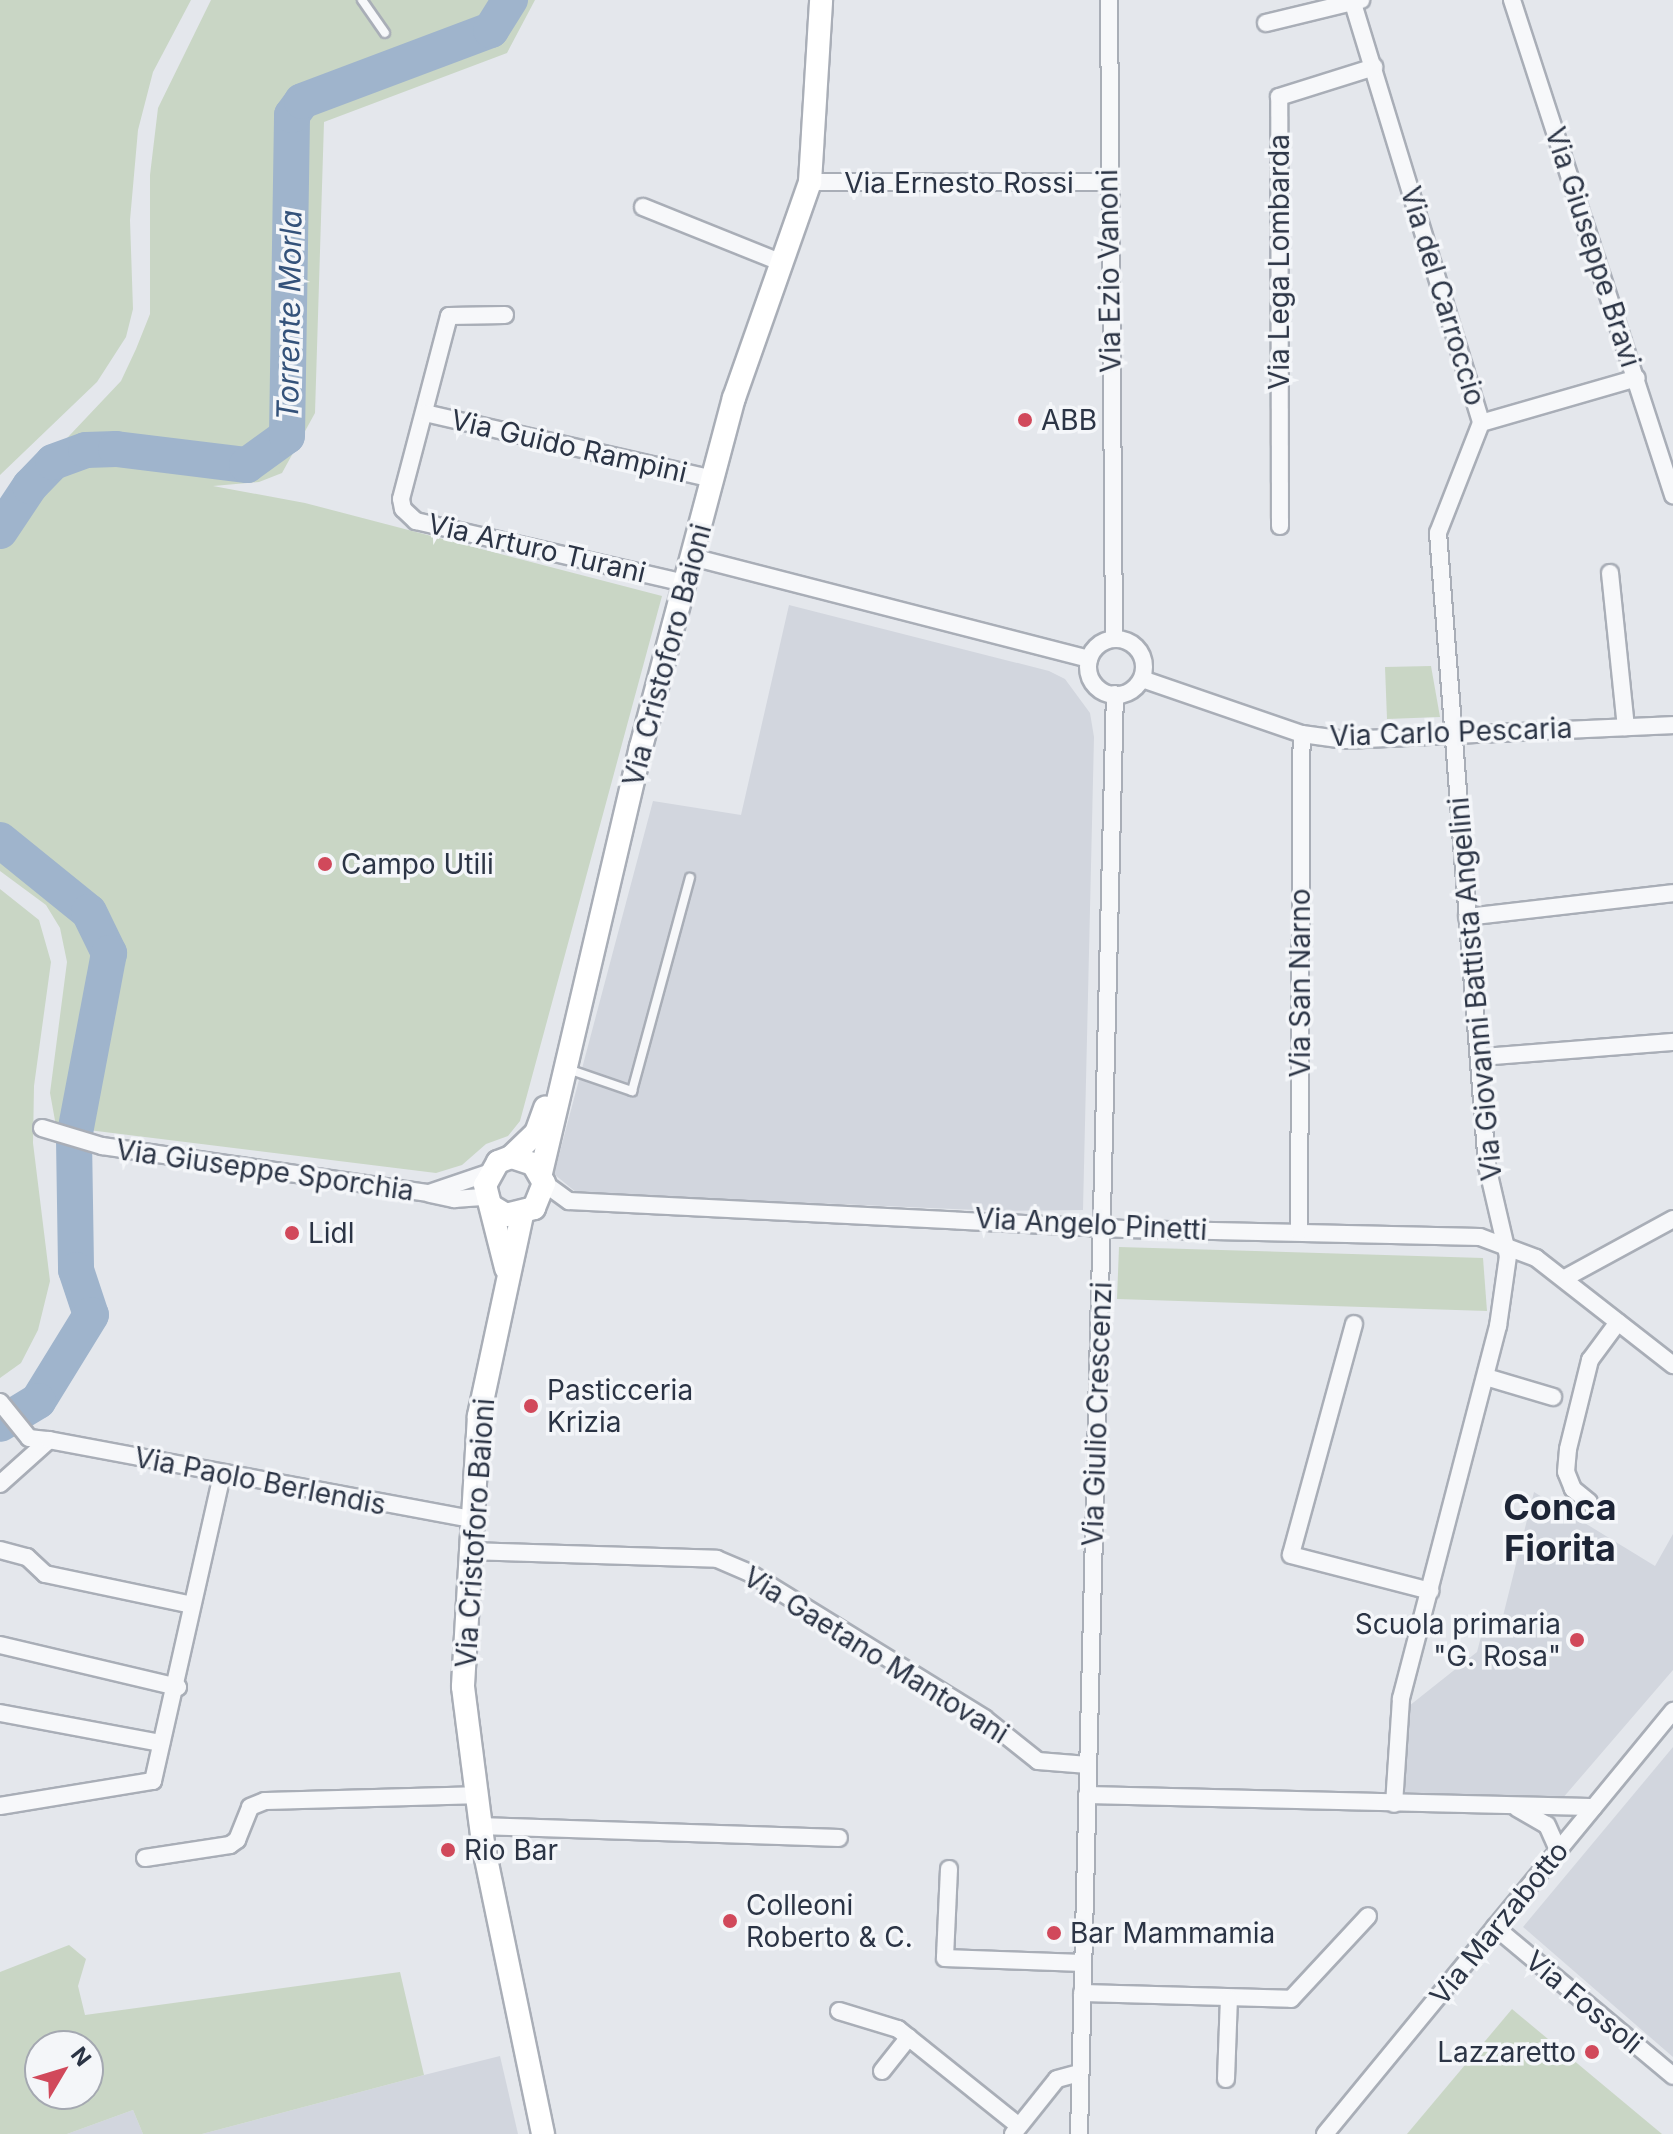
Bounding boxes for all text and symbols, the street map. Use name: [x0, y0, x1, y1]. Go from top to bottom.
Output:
street label: Via Giuseppe Bravi: [1538, 123, 1648, 371]
street label: Via Lega Lombarda: [1262, 134, 1296, 390]
street label: Via Ernesto Rossi: [844, 166, 1074, 200]
street label: Via Ezio Vanoni: [1090, 169, 1128, 373]
street label: Via del Carroccio: [1394, 182, 1492, 410]
water label: Torrente Morla: [269, 209, 309, 421]
street label: Via Guido Rampini: [448, 403, 690, 489]
place label: ABB: [1041, 403, 1097, 437]
marker: ABB: [1016, 411, 1034, 429]
street label: Via Arturo Turani: [425, 507, 649, 589]
street label: Via Cristoforo Baioni: [616, 520, 718, 790]
street label: Via Carlo Pescaria: [1329, 711, 1573, 753]
street label: Via Giovanni Battista Angelini: [1441, 796, 1509, 1182]
place label: Campo Utili: [341, 847, 494, 881]
marker: Campo Utili: [316, 855, 334, 873]
street label: Via San Narno: [1283, 889, 1317, 1077]
street label: Via Giuseppe Sporchia: [114, 1132, 416, 1208]
street label: Via Angelo Pinetti: [974, 1201, 1208, 1247]
place label: Lidl: [308, 1216, 355, 1250]
marker: Lidl: [283, 1224, 301, 1242]
street label: Via Giulio Crescenzi: [1076, 1281, 1118, 1547]
place label: Pasticceria Krizia: [547, 1373, 693, 1439]
street label: Via Cristoforo Baioni: [449, 1397, 501, 1669]
marker: Pasticceria Krizia: [522, 1397, 540, 1415]
street label: Via Paolo Berlendis: [131, 1440, 389, 1522]
district label: Conca Fiorita: [1503, 1485, 1617, 1570]
street label: Via Gaetano Mantovani: [737, 1560, 1015, 1750]
place label: Scuola primaria "G. Rosa": [1355, 1607, 1561, 1673]
marker: Scuola primaria "G. Rosa": [1568, 1631, 1586, 1649]
place label: Rio Bar: [464, 1833, 558, 1867]
street label: Via Marzabotto: [1423, 1835, 1575, 2011]
marker: Rio Bar: [439, 1841, 457, 1859]
place label: Colleoni Roberto & C.: [746, 1888, 913, 1954]
marker: Colleoni Roberto & C.: [721, 1912, 739, 1930]
place label: Bar Mammamia: [1070, 1916, 1275, 1950]
marker: Bar Mammamia: [1045, 1924, 1063, 1942]
street label: Via Fossoli: [1519, 1944, 1649, 2060]
north arrow: [24, 2030, 104, 2110]
place label: Lazzaretto: [1437, 2035, 1576, 2069]
text: N: [66, 2042, 97, 2071]
marker: Lazzaretto: [1583, 2043, 1601, 2061]

